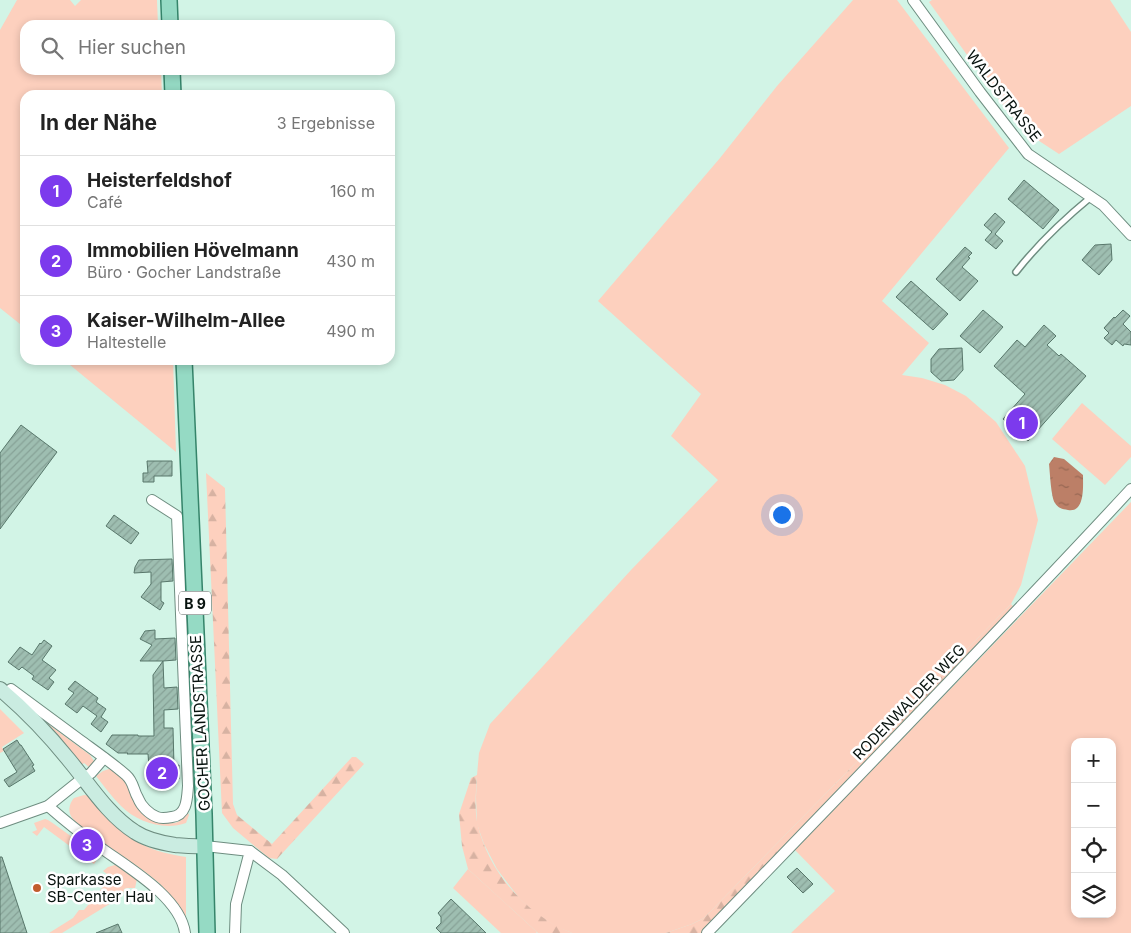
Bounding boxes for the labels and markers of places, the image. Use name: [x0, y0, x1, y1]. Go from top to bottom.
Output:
pin: 1: [1006, 404, 1038, 442]
pin: 2: [146, 754, 178, 792]
pin: 3: [71, 826, 103, 864]
place label: Sparkasse SB-Center Hau: [47, 870, 154, 906]
marker: Sparkasse SB-Center Hau: [31, 882, 43, 894]

